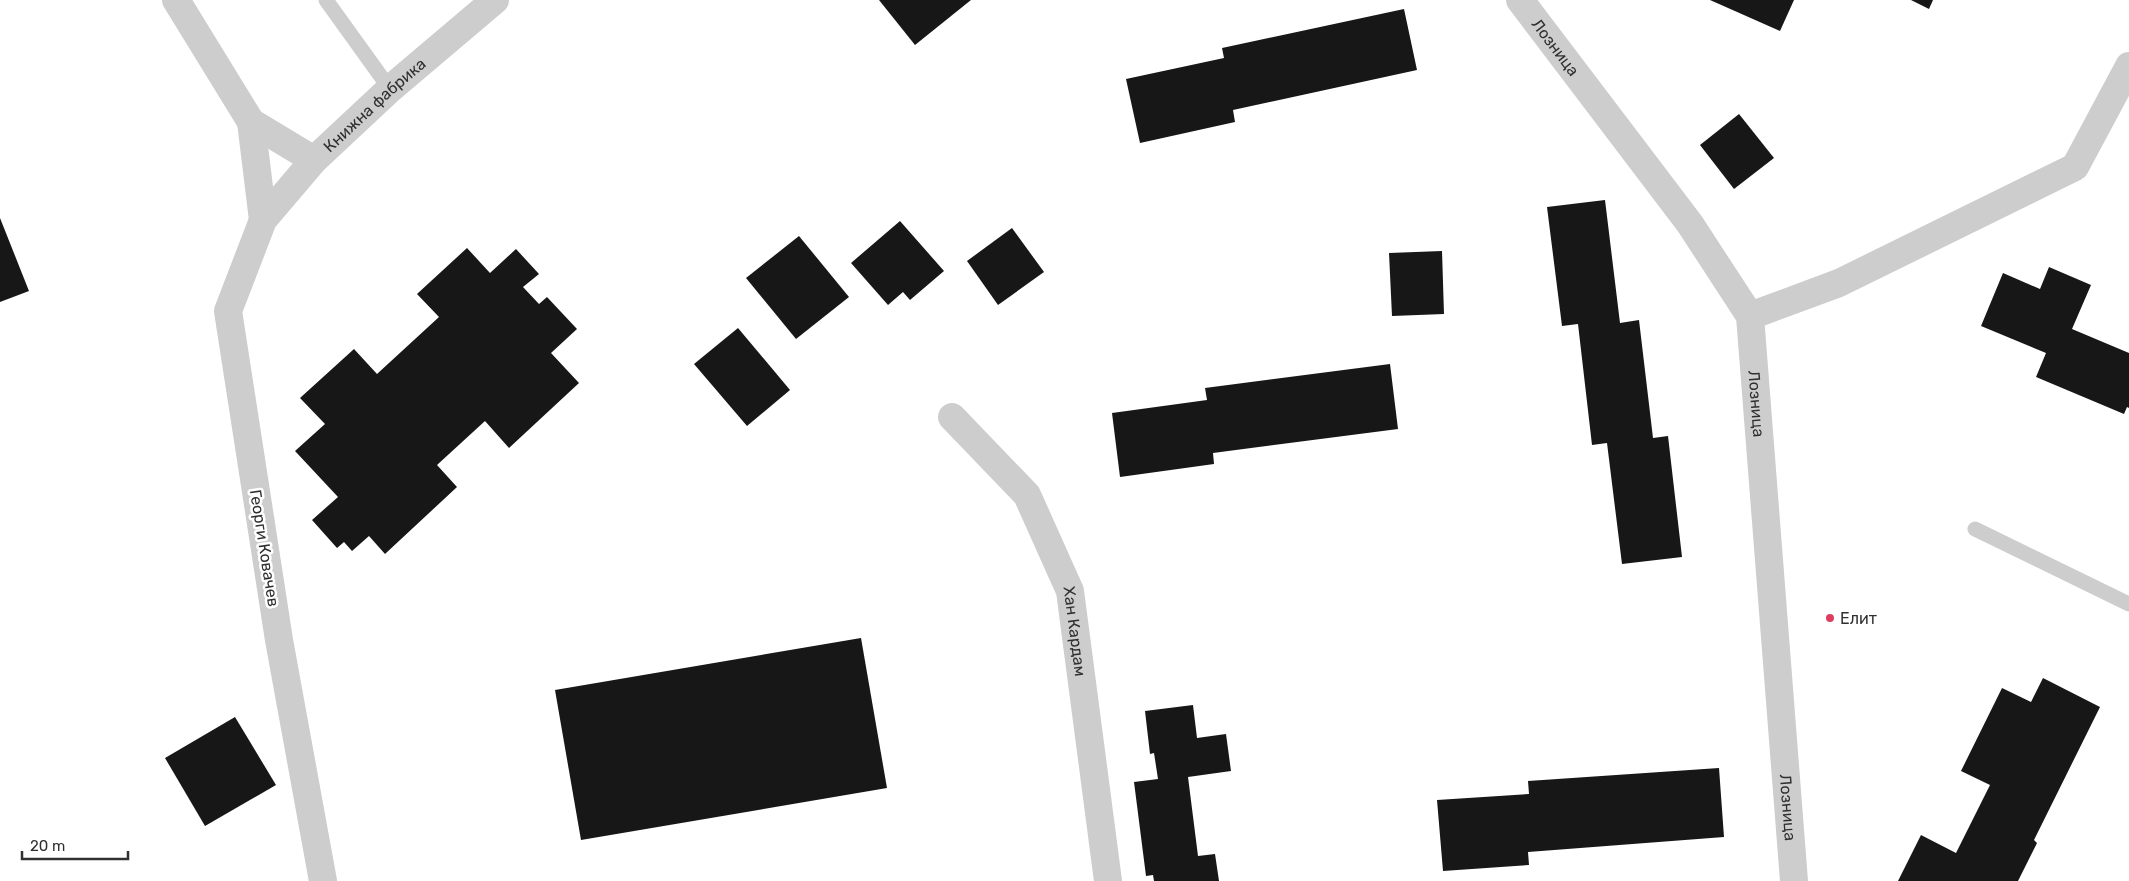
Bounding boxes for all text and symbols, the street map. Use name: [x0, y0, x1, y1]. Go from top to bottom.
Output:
street label: Лозница: [1527, 15, 1583, 80]
street label: Книжна фабрика: [320, 54, 430, 156]
street label: Лозница: [1744, 370, 1768, 438]
street label: Георги Ковачев: [246, 488, 283, 608]
street label: Хан Кардам: [1059, 585, 1090, 678]
place label: Елит: [1840, 609, 1877, 628]
marker: Елит: [1824, 612, 1836, 624]
street label: Лозница: [1776, 773, 1800, 842]
scale bar: [22, 828, 129, 860]
text: 20 m: [30, 837, 65, 855]

